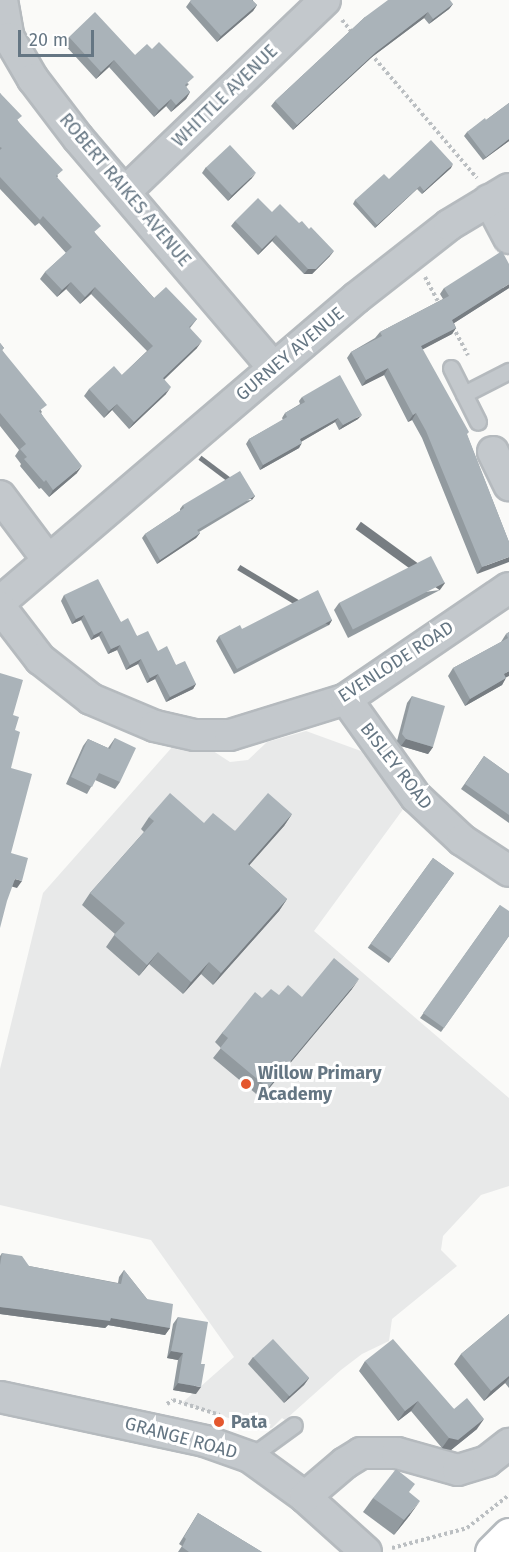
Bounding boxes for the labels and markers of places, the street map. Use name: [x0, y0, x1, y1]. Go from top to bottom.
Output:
place label: Willow Primary Academy: [258, 1063, 382, 1106]
marker: Willow Primary Academy: [239, 1077, 253, 1091]
place label: Pata: [231, 1411, 267, 1433]
marker: Pata: [212, 1415, 226, 1429]

